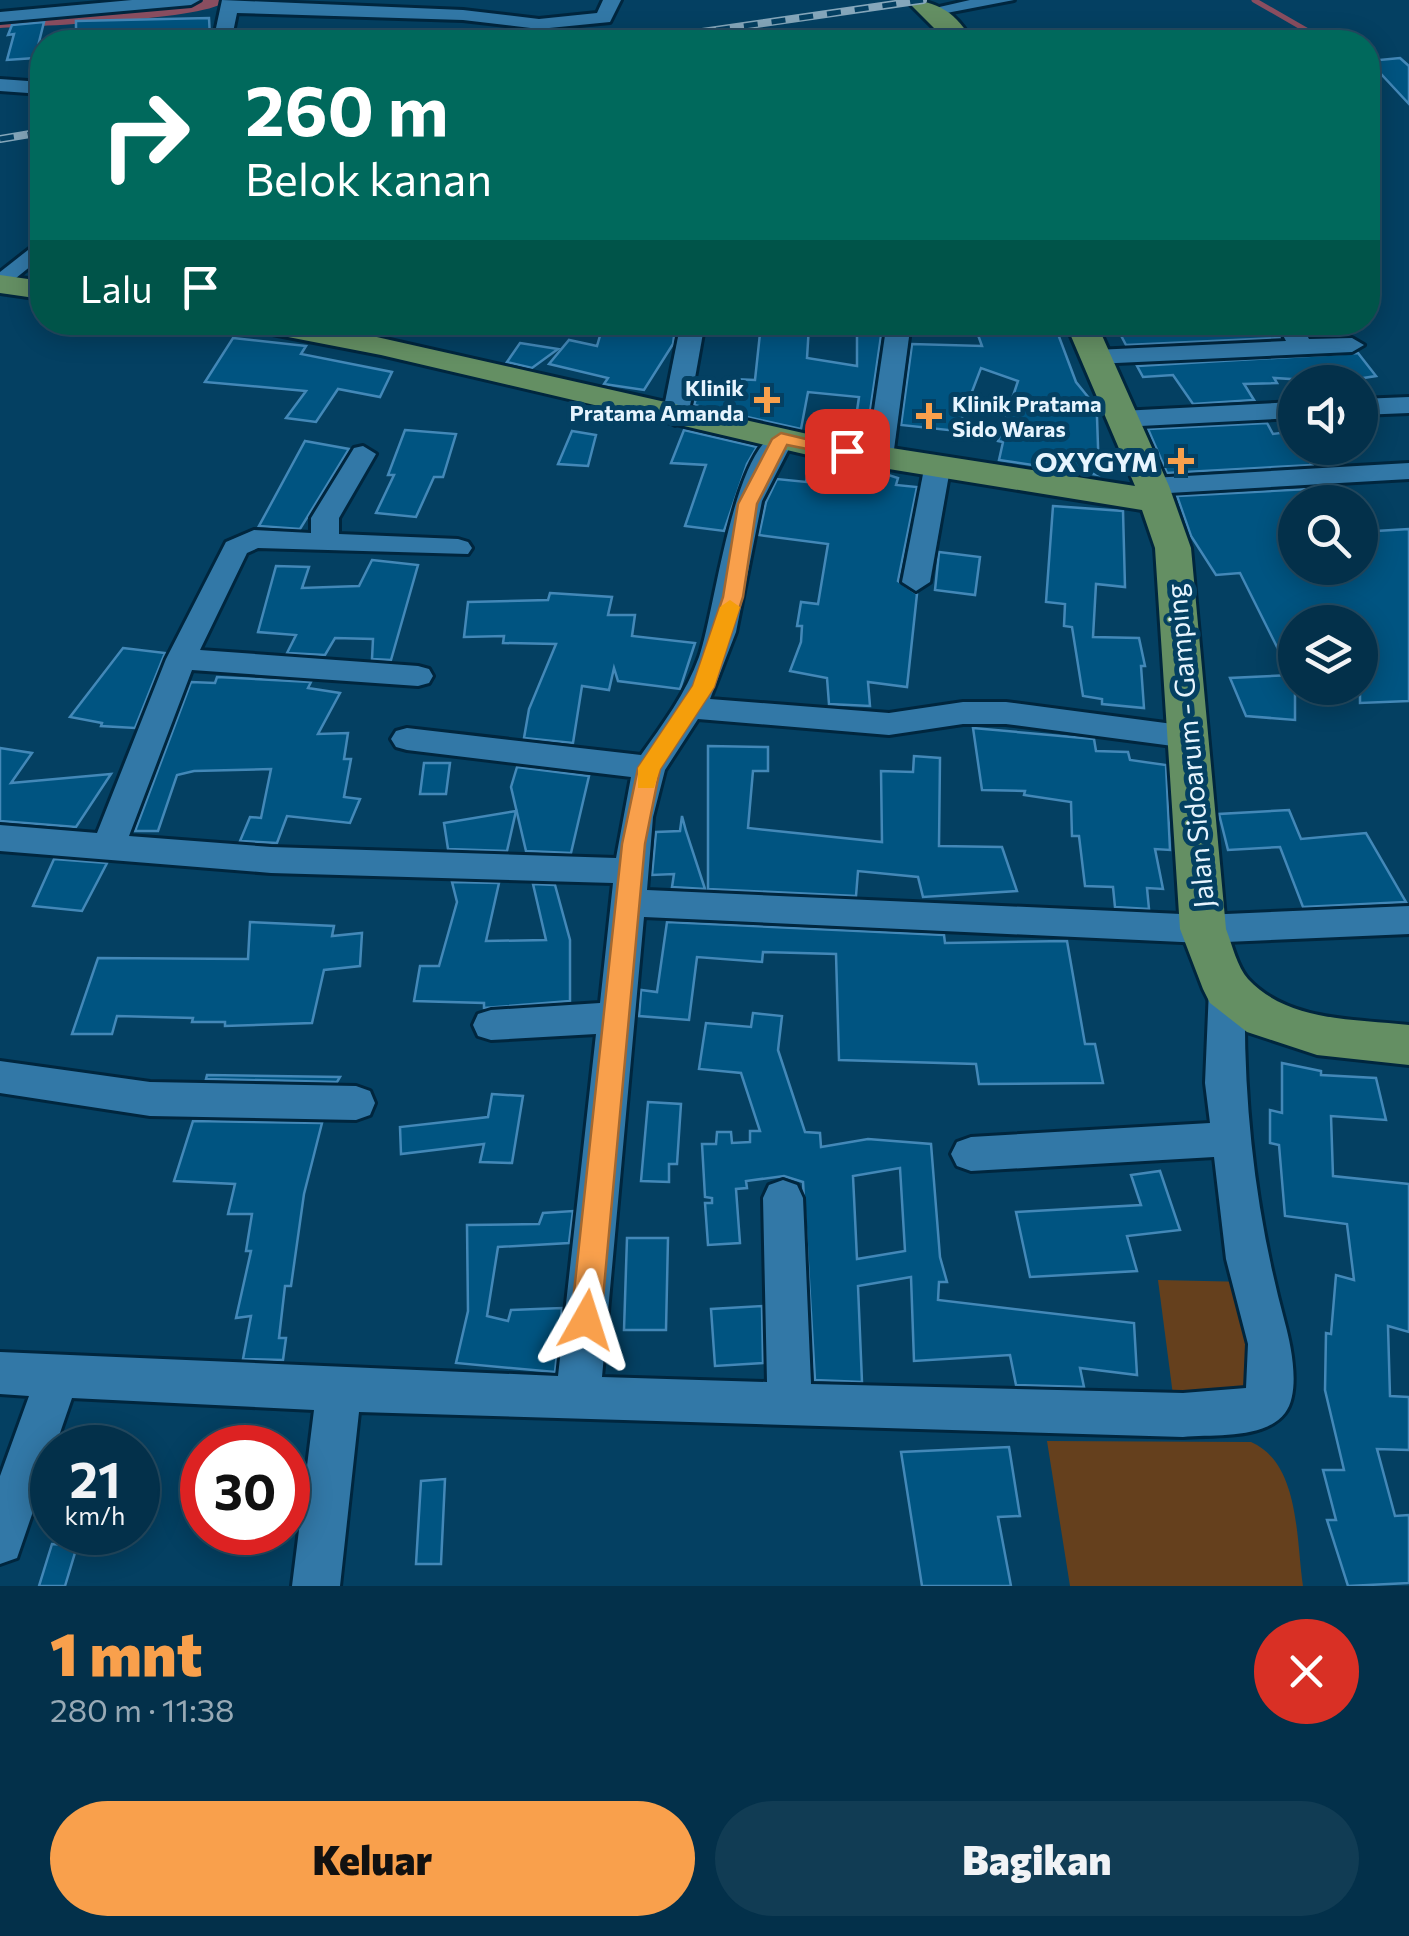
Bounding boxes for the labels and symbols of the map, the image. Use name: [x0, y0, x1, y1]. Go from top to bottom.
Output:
place label: Klinik Pratama Amanda: [570, 374, 744, 426]
marker: Klinik Pratama Amanda: [754, 387, 780, 413]
place label: Klinik Pratama Sido Waras: [952, 390, 1102, 442]
marker: Klinik Pratama Sido Waras: [916, 403, 942, 429]
pin: [805, 409, 890, 494]
place label: OXYGYM: [1035, 444, 1158, 478]
marker: OXYGYM: [1168, 448, 1194, 474]
street label: Jalan Sidoarum - Gamping: [1158, 582, 1220, 910]
position arrow: [534, 1268, 638, 1372]
speed limit sign: 30: [180, 1425, 310, 1555]

